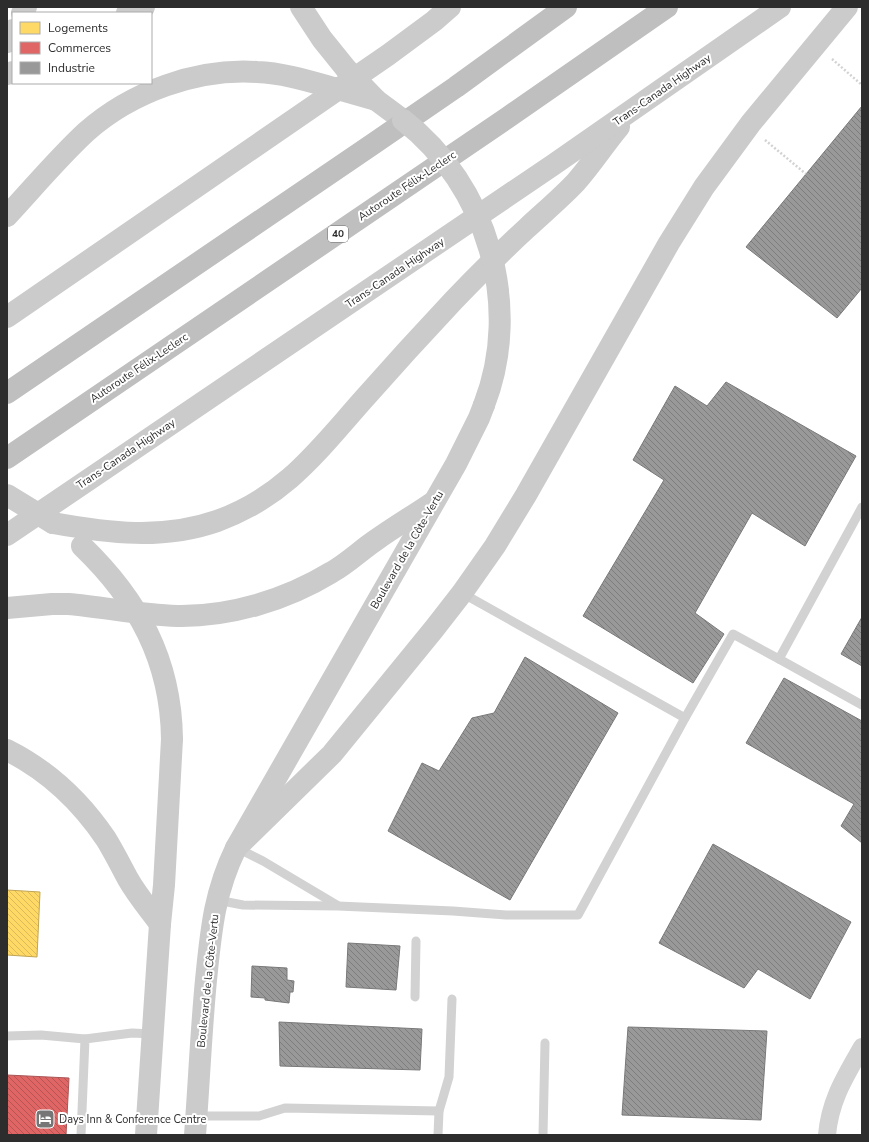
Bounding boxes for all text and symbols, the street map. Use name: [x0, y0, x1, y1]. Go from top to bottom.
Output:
legend: [12, 12, 152, 84]
text: Logements: [48, 20, 108, 36]
text: Commerces: [48, 40, 111, 56]
street label: Trans-Canada Highway: [610, 50, 714, 129]
text: Industrie: [48, 60, 95, 76]
street label: Autoroute Félix-Leclerc: [355, 148, 459, 224]
road number: 40: [328, 226, 348, 242]
street label: Trans-Canada Highway: [343, 234, 448, 312]
street label: Autoroute Félix-Leclerc: [87, 330, 191, 406]
street label: Trans-Canada Highway: [74, 415, 179, 493]
street label: Boulevard de la Côte-Vertu: [367, 488, 447, 612]
street label: Boulevard de la Côte-Vertu: [194, 913, 222, 1049]
hotel icon: Days Inn & Conference Centre: [34, 1108, 56, 1130]
place label: Days Inn & Conference Centre: [59, 1112, 206, 1127]

